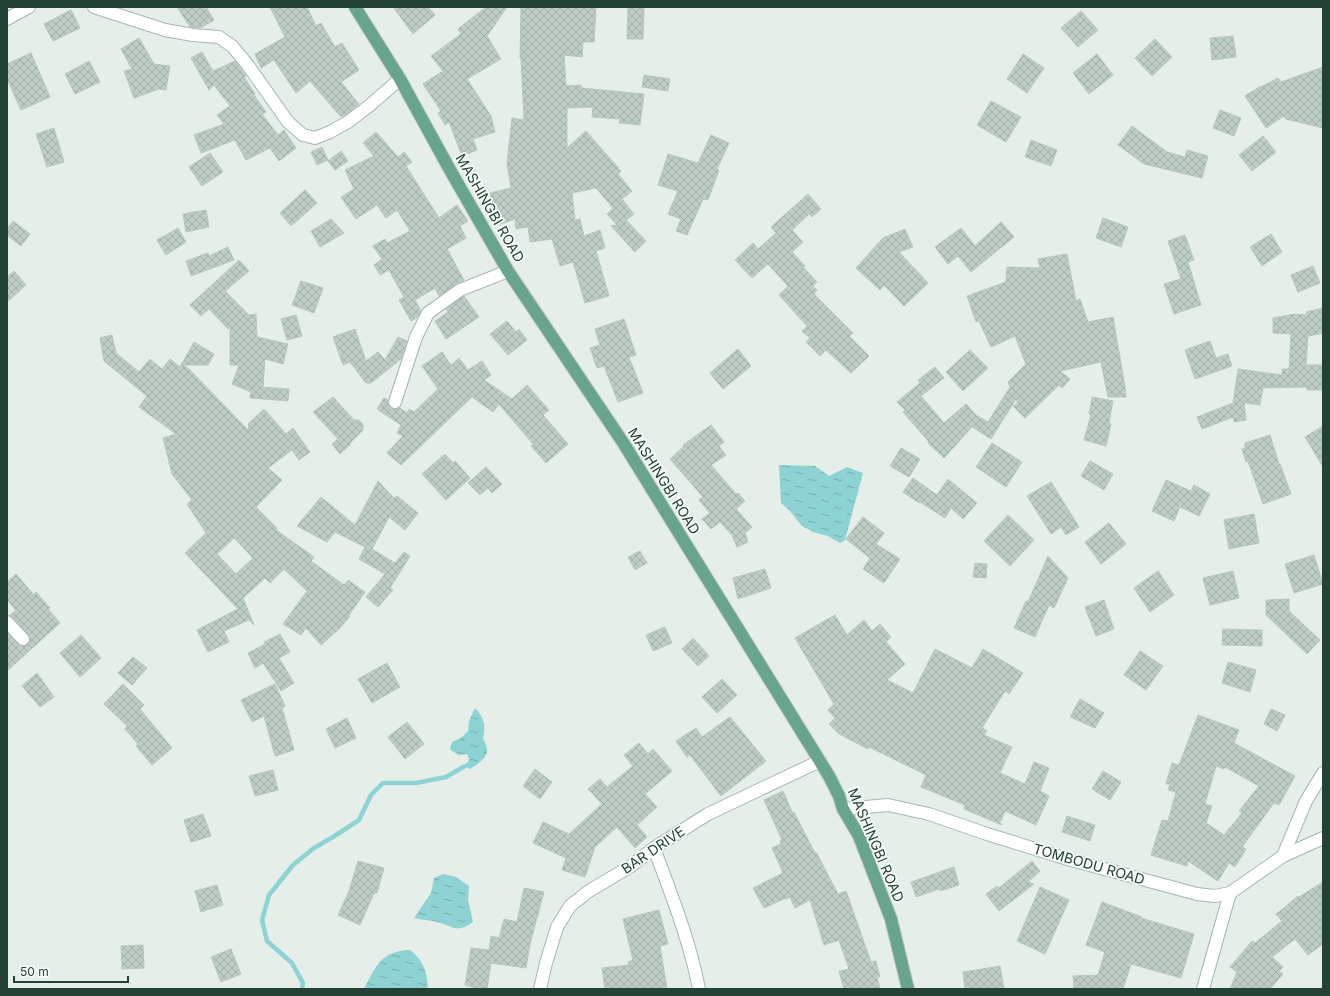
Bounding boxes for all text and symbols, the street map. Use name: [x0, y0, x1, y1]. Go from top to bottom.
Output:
street label: MASHINGBI ROAD: [452, 151, 528, 265]
street label: MASHINGBI ROAD: [625, 424, 704, 537]
street label: MASHINGBI ROAD: [845, 785, 908, 904]
street label: BAR DRIVE: [618, 822, 688, 877]
street label: TOMBODU ROAD: [1031, 839, 1147, 888]
scale bar: [14, 958, 128, 984]
text: 50 m: [20, 964, 49, 979]

